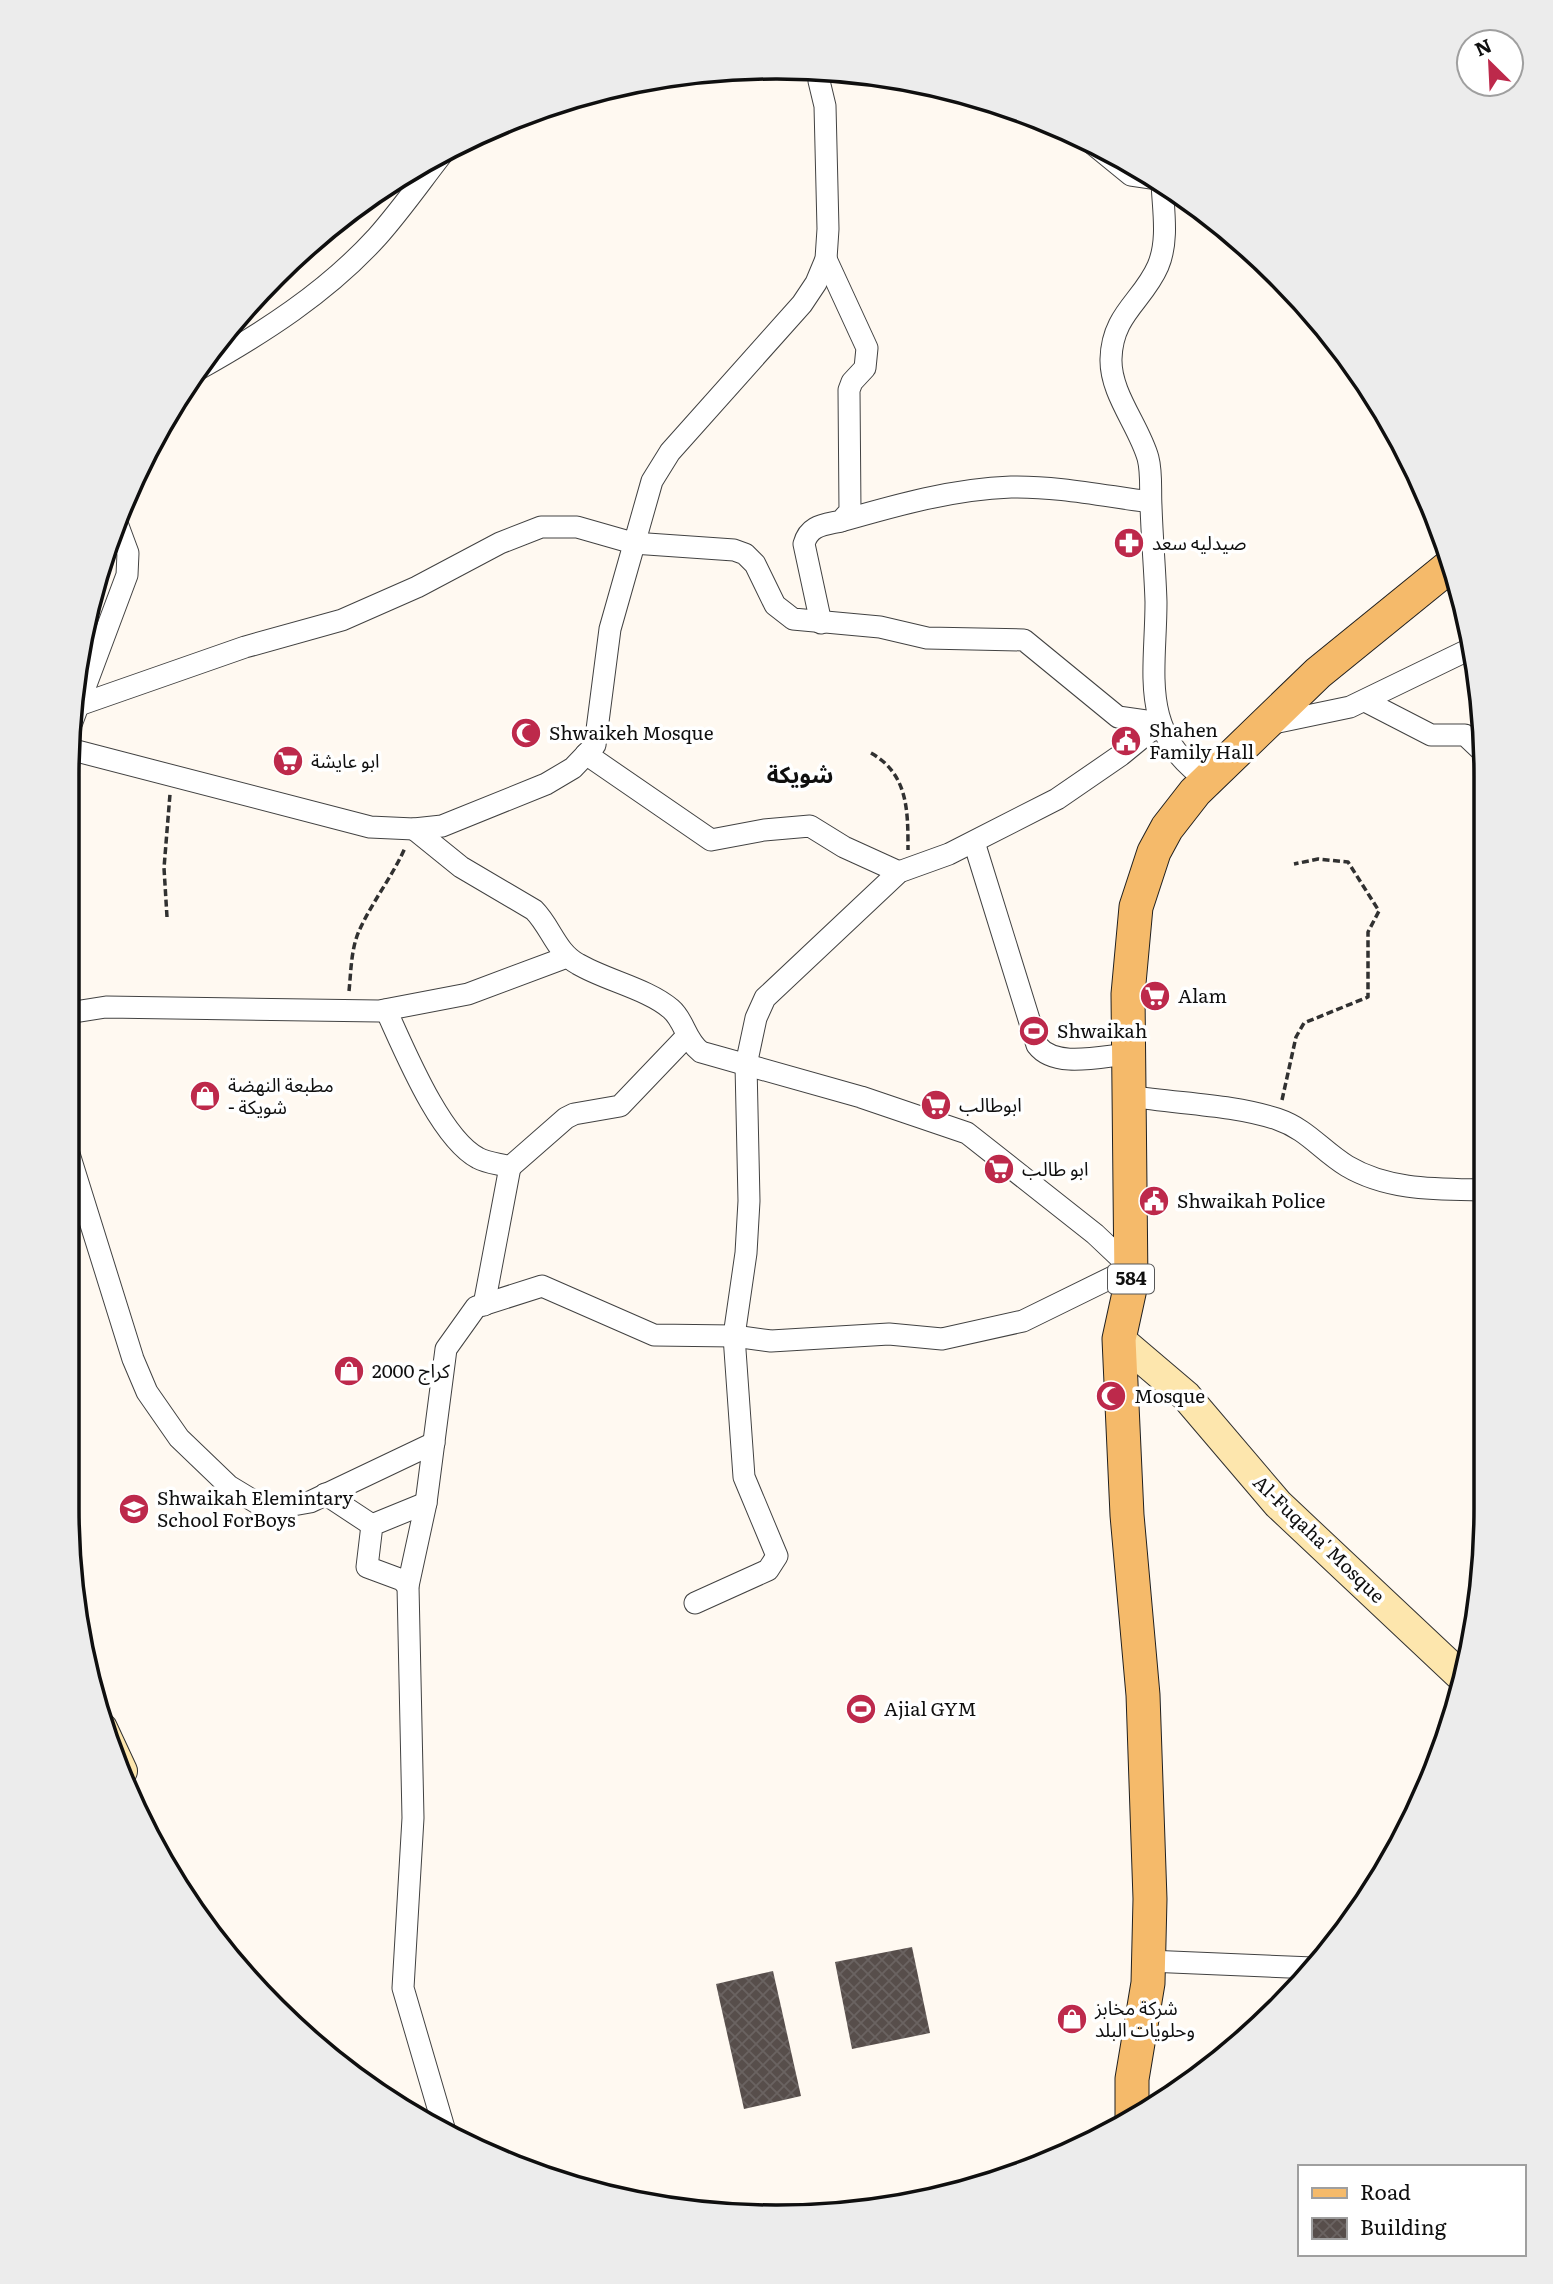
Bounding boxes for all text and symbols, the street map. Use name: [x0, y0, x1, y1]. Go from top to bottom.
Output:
north arrow: [1455, 28, 1525, 98]
text: N: [1470, 31, 1496, 63]
pharmacy icon: صيدليه سعد: [1112, 526, 1146, 560]
place label: صيدليه سعد: [1152, 528, 1246, 556]
place label: Shahen Family Hall: [1149, 715, 1254, 765]
mosque icon: Shwaikeh Mosque: [509, 716, 543, 750]
place label: Shwaikeh Mosque: [549, 718, 714, 746]
public building icon: Shahen Family Hall: [1109, 724, 1143, 758]
supermarket icon: ابو عايشة: [271, 744, 305, 778]
place label: ابو عايشة: [311, 746, 380, 774]
district label: شويكة: [767, 756, 833, 790]
supermarket icon: Alam: [1138, 979, 1172, 1013]
place label: Alam: [1178, 981, 1227, 1009]
sports icon: Shwaikah: [1017, 1014, 1051, 1048]
place label: Shwaikah: [1057, 1016, 1147, 1044]
place label: مطبعة النهضة - شويكة: [228, 1070, 334, 1120]
shop icon: مطبعة النهضة - شويكة: [188, 1079, 222, 1113]
supermarket icon: ابوطالب: [919, 1088, 953, 1122]
place label: ابوطالب: [959, 1090, 1022, 1118]
supermarket icon: ابو طالب: [982, 1152, 1016, 1186]
place label: ابو طالب: [1022, 1154, 1089, 1182]
public building icon: Shwaikah Police: [1137, 1184, 1171, 1218]
place label: Shwaikah Police: [1177, 1186, 1326, 1214]
road number: 584: [1108, 1264, 1154, 1294]
shop icon: كراج 2000: [332, 1354, 366, 1388]
place label: كراج 2000: [372, 1356, 451, 1385]
mosque icon: Mosque: [1094, 1379, 1128, 1413]
place label: Mosque: [1134, 1381, 1205, 1409]
street label: Al-Fuqaha' Mosque: [1248, 1468, 1392, 1609]
place label: Shwaikah Elemintary School ForBoys: [157, 1483, 353, 1533]
school or university icon: Shwaikah Elemintary School ForBoys: [117, 1492, 151, 1526]
sports icon: Ajial GYM: [844, 1692, 878, 1726]
place label: Ajial GYM: [884, 1694, 977, 1722]
place label: شركة مخابز وحلويات البلد: [1094, 1993, 1195, 2043]
shop icon: شركة مخابز وحلويات البلد: [1055, 2002, 1089, 2036]
legend: [1298, 2165, 1525, 2256]
text: Road: [1360, 2175, 1411, 2206]
text: Building: [1360, 2210, 1447, 2241]

